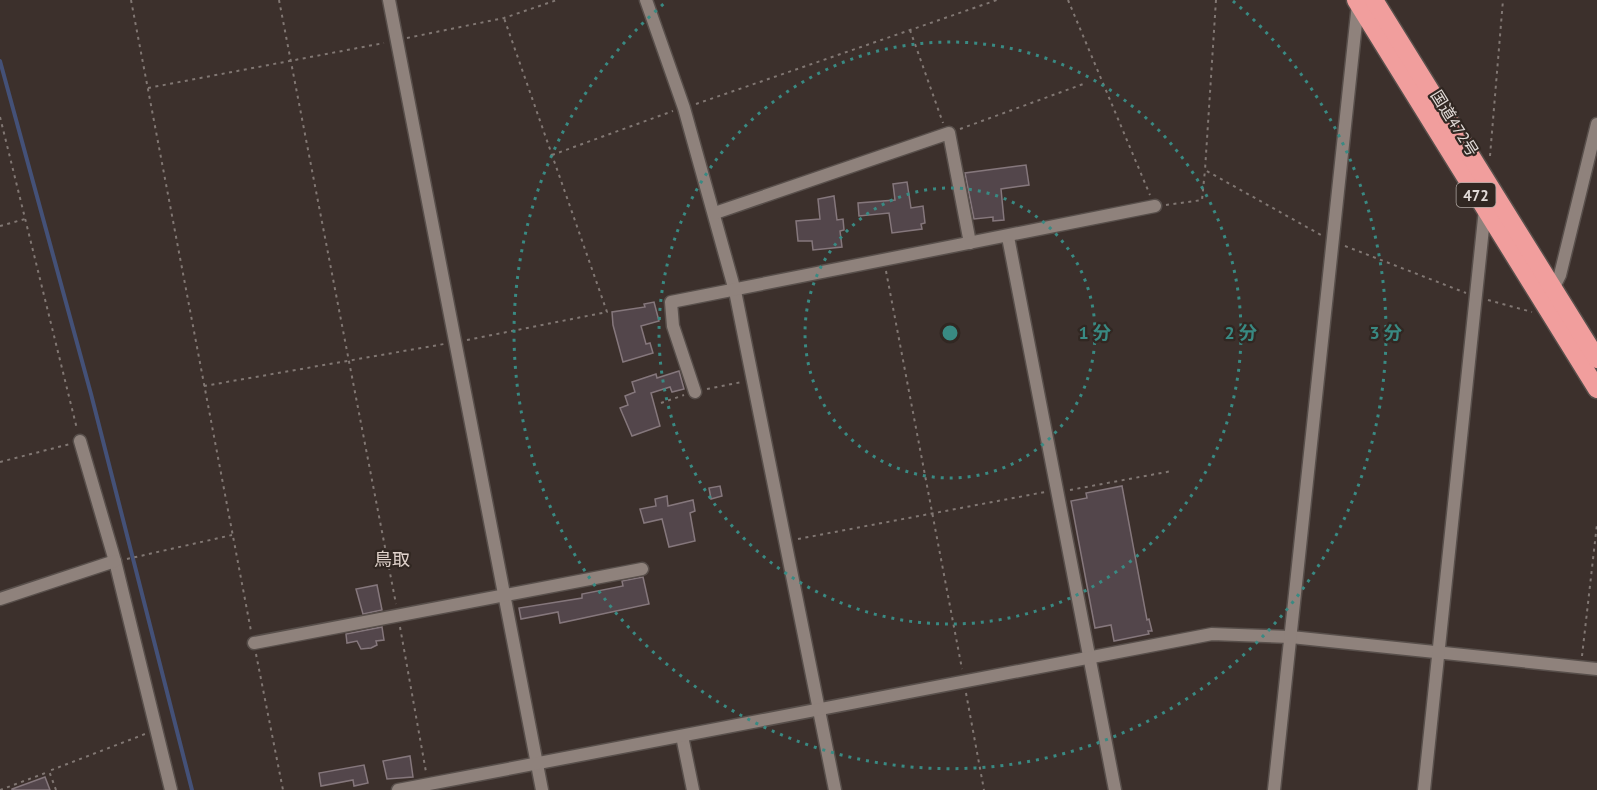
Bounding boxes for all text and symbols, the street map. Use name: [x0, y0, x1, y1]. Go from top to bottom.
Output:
street label: 国道472号: [1427, 86, 1483, 160]
road number: 472: [1456, 183, 1496, 207]
text: 1 分: [1079, 321, 1111, 344]
text: 2 分: [1225, 321, 1257, 344]
text: 3 分: [1370, 321, 1402, 344]
centre of rings: [940, 323, 960, 343]
district label: 鳥取: [374, 548, 410, 571]

